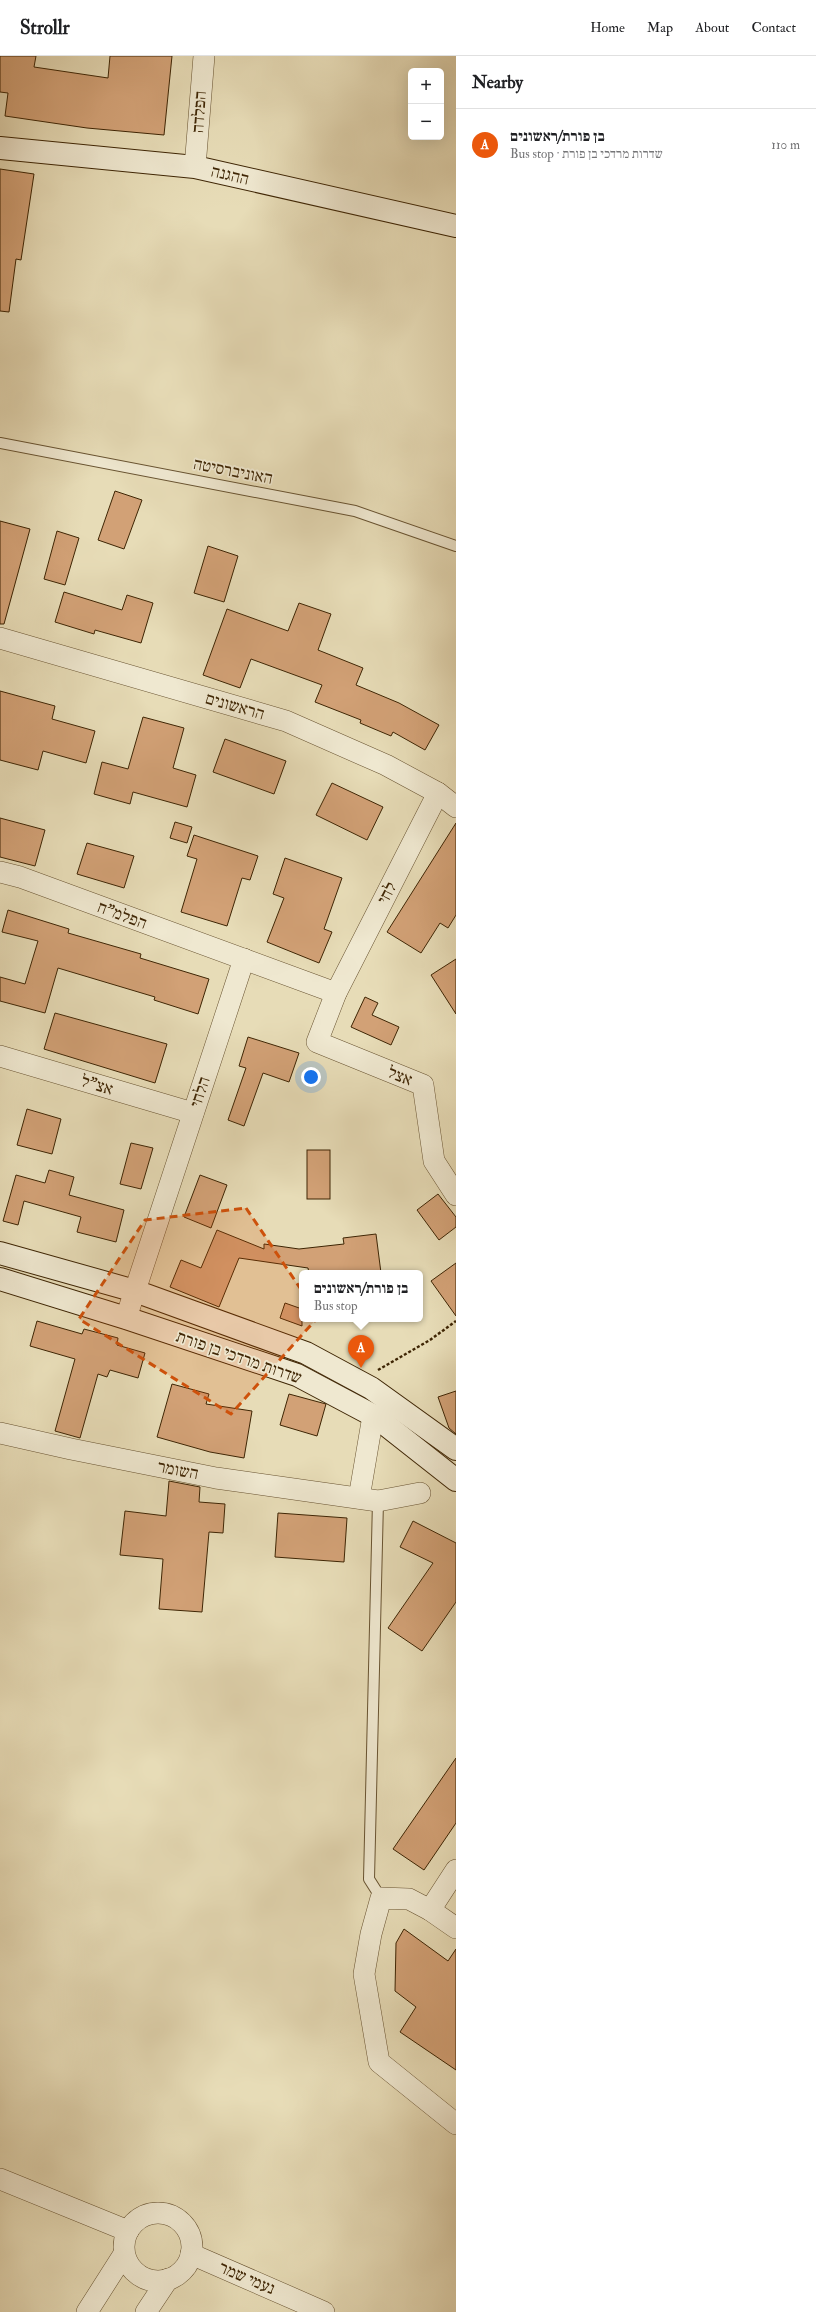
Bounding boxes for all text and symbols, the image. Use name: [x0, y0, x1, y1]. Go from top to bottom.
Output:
text: Strollr: [20, 16, 70, 40]
text: Home: [590, 19, 625, 36]
text: Map: [647, 19, 673, 36]
text: About: [695, 19, 729, 36]
text: Contact: [751, 19, 796, 36]
map controls: [408, 68, 444, 140]
button: +: [408, 68, 444, 104]
text: Nearby: [472, 72, 523, 93]
street label: הפלדה: [187, 90, 211, 134]
button: −: [408, 104, 444, 140]
text: בן פורת/ראשונים: [510, 127, 605, 146]
text: A: [481, 137, 489, 153]
text: 110 m: [771, 137, 800, 153]
text: Bus stop · שדרות מרדכי בן פורת: [510, 146, 663, 162]
street label: ההגנה: [209, 160, 251, 190]
street label: האוניברסיטה: [191, 453, 275, 489]
street label: הראשונים: [203, 688, 267, 724]
street label: לחי: [373, 878, 401, 908]
street label: הפלמ"ח: [94, 896, 150, 934]
street label: אצל: [384, 1062, 416, 1090]
your location: [301, 1067, 321, 1087]
street label: אצ"ל: [78, 1070, 116, 1100]
street label: הלחי: [185, 1074, 215, 1110]
popup: [299, 1270, 423, 1322]
text: בן פורת/ראשונים: [314, 1279, 408, 1298]
text: Bus stop: [314, 1298, 358, 1314]
street label: שדרות מרדכי בן פורת: [173, 1326, 305, 1388]
pin: A: [348, 1335, 374, 1368]
street label: השומר: [156, 1456, 200, 1484]
street label: נעמי שמר: [216, 2257, 278, 2299]

